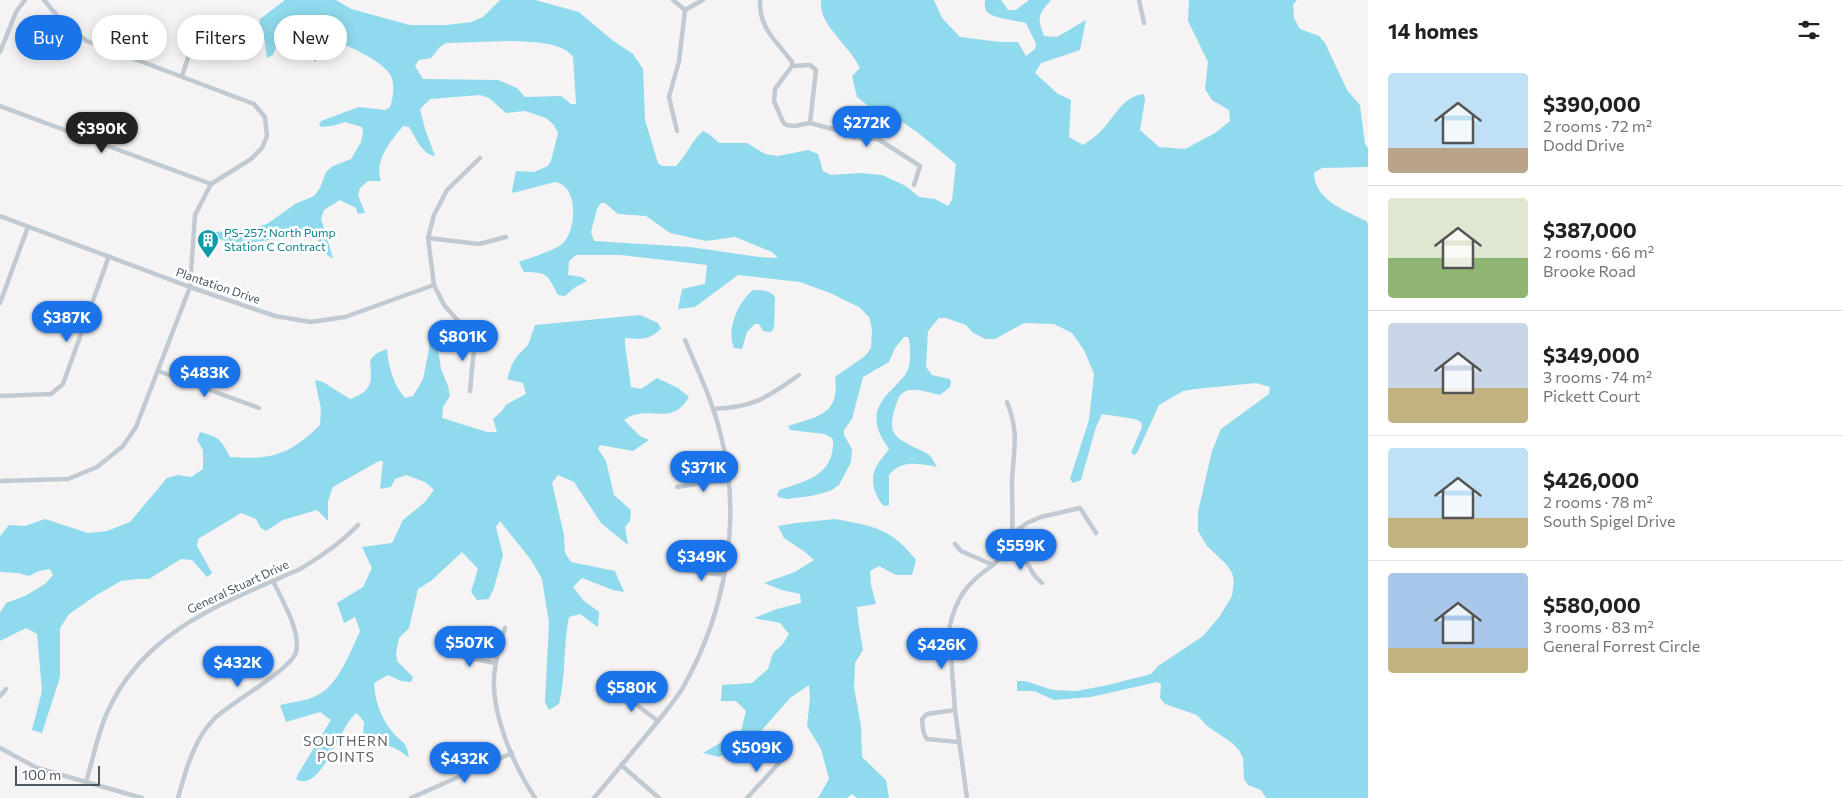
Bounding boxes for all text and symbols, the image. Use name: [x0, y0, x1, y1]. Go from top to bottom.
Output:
chip: Buy: [15, 15, 82, 60]
chip: Rent: [92, 15, 167, 60]
chip: Filters: [177, 15, 264, 60]
chip: New: [274, 15, 347, 60]
icon: filters: [1795, 16, 1823, 44]
text: 14 homes: [1388, 18, 1478, 43]
text: $390,000: [1543, 91, 1641, 116]
icon: home: [1428, 93, 1488, 153]
pin: $272K: [832, 106, 902, 148]
pin: $390K: [67, 112, 137, 154]
text: $272K: [843, 112, 891, 131]
text: 2 rooms · 72 m²: [1543, 116, 1652, 135]
text: $390K: [77, 118, 127, 137]
text: Dodd Drive: [1543, 135, 1625, 154]
text: $387,000: [1543, 217, 1637, 242]
icon: home: [1428, 218, 1488, 278]
place label: PS-257: North Pump Station C Contract: [224, 225, 336, 253]
building icon: PS-257: North Pump Station C Contract: [196, 228, 220, 259]
text: 2 rooms · 66 m²: [1543, 242, 1654, 261]
text: Brooke Road: [1543, 261, 1636, 280]
street label: Plantation Drive: [174, 264, 262, 306]
pin: $387K: [32, 300, 102, 343]
text: $387K: [43, 307, 91, 326]
pin: $801K: [428, 320, 498, 362]
text: $801K: [439, 326, 487, 345]
text: $349,000: [1543, 342, 1640, 367]
icon: home: [1428, 343, 1488, 403]
pin: $483K: [170, 356, 240, 398]
text: $483K: [180, 362, 230, 381]
text: 3 rooms · 74 m²: [1543, 367, 1652, 386]
text: Pickett Court: [1543, 386, 1640, 405]
pin: $371K: [669, 450, 739, 493]
text: $371K: [681, 457, 727, 476]
text: $426,000: [1543, 467, 1639, 492]
icon: home: [1428, 468, 1488, 528]
text: 2 rooms · 78 m²: [1543, 492, 1653, 511]
text: South Spigel Drive: [1543, 511, 1675, 530]
pin: $559K: [986, 528, 1056, 571]
text: $559K: [997, 535, 1045, 554]
pin: $349K: [667, 540, 737, 582]
text: $349K: [677, 546, 727, 565]
street label: General Stuart Drive: [185, 556, 291, 616]
text: $580,000: [1543, 592, 1641, 617]
icon: home: [1428, 593, 1488, 653]
text: 3 rooms · 83 m²: [1543, 617, 1654, 636]
pin: $507K: [435, 626, 505, 668]
pin: $426K: [907, 628, 977, 670]
text: $507K: [446, 632, 494, 651]
text: $426K: [918, 634, 966, 653]
text: General Forrest Circle: [1543, 636, 1700, 655]
pin: $432K: [203, 646, 273, 688]
text: $432K: [214, 652, 262, 671]
pin: $580K: [597, 670, 667, 713]
text: $580K: [607, 677, 657, 696]
pin: $509K: [722, 730, 792, 773]
district label: SOUTHERN POINTS: [303, 732, 389, 765]
text: $509K: [732, 737, 782, 756]
pin: $432K: [430, 742, 500, 784]
text: $432K: [441, 748, 489, 767]
scale bar: [15, 763, 100, 786]
text: 100 m: [22, 766, 61, 783]

